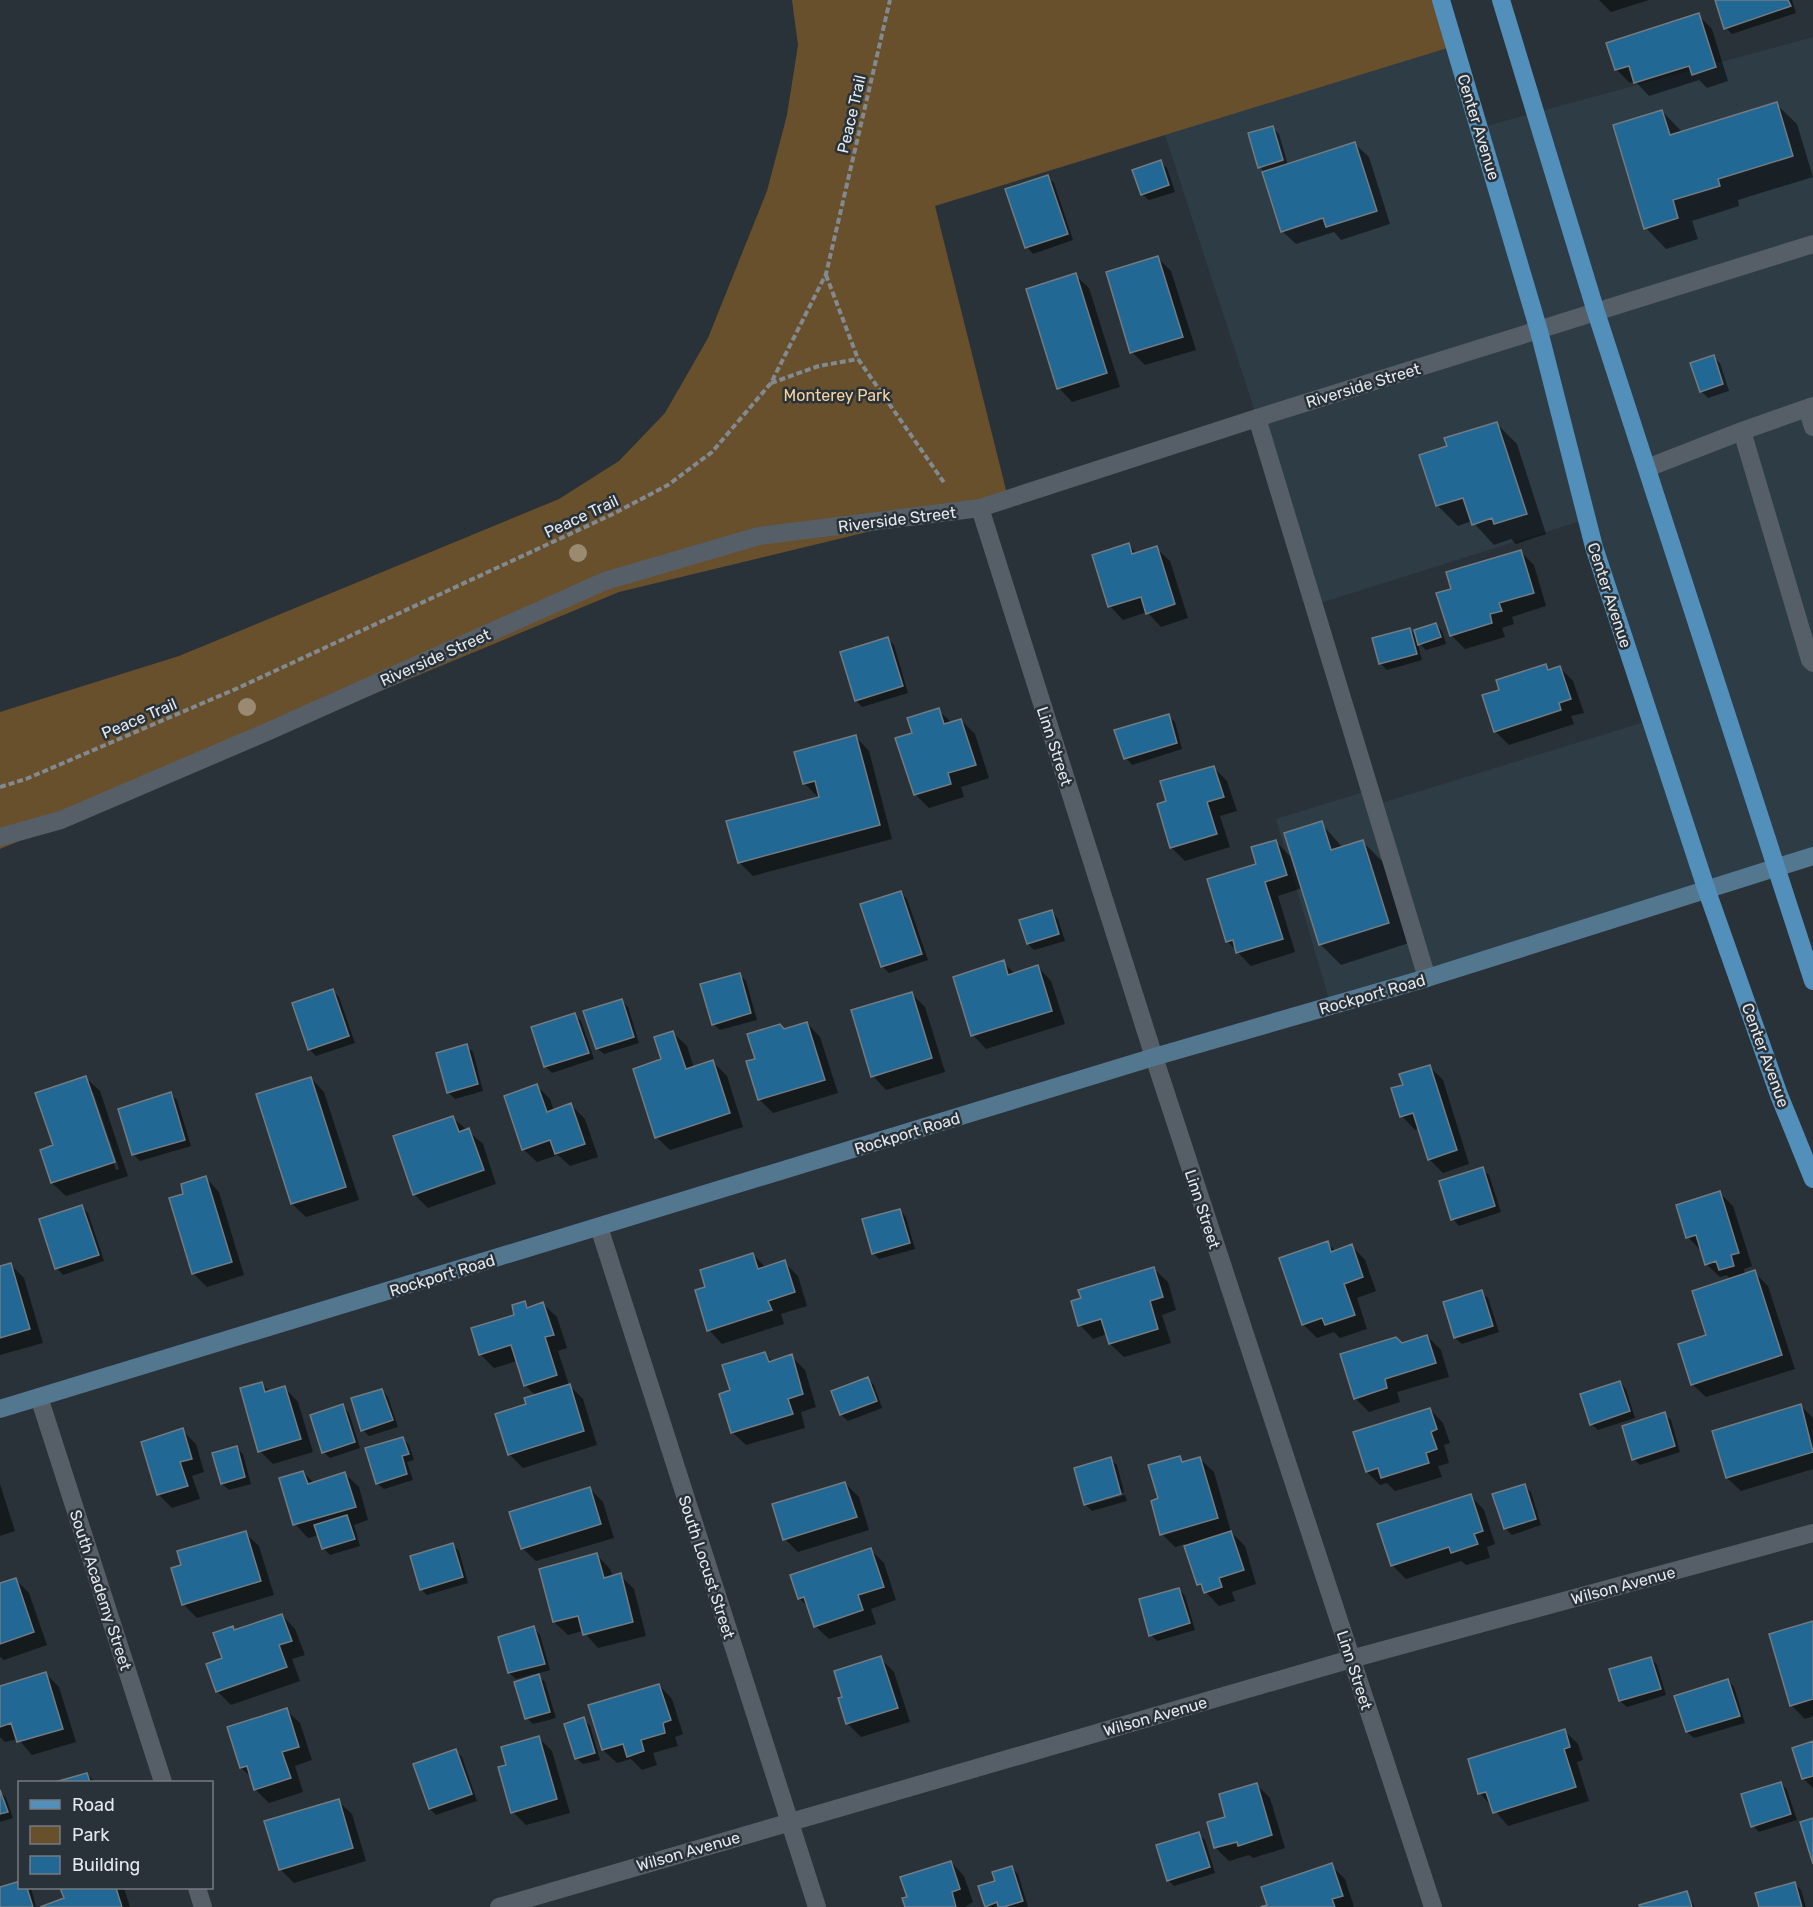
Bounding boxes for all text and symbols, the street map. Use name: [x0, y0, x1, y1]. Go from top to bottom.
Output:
street label: Center Avenue: [1453, 72, 1504, 182]
street label: Peace Trail: [833, 73, 870, 155]
street label: Riverside Street: [1304, 359, 1423, 412]
park label: Monterey Park: [784, 386, 891, 405]
street label: Peace Trail: [541, 491, 621, 542]
street label: Riverside Street: [837, 503, 957, 536]
street label: Center Avenue: [1584, 540, 1636, 650]
street label: Riverside Street: [377, 625, 493, 690]
street label: Peace Trail: [99, 694, 180, 743]
street label: Linn Street: [1033, 704, 1076, 788]
street label: Rockport Road: [1317, 970, 1427, 1019]
street label: Center Avenue: [1738, 1000, 1793, 1110]
street label: Rockport Road: [852, 1108, 962, 1159]
street label: Linn Street: [1181, 1167, 1224, 1251]
street label: Rockport Road: [387, 1250, 497, 1301]
street label: South Locust Street: [674, 1493, 739, 1641]
street label: South Academy Street: [66, 1508, 135, 1673]
street label: Wilson Avenue: [1569, 1562, 1677, 1609]
street label: Linn Street: [1333, 1628, 1376, 1712]
street label: Wilson Avenue: [1101, 1693, 1209, 1740]
legend: [18, 1781, 213, 1889]
text: Road: [72, 1794, 115, 1816]
text: Park: [72, 1824, 110, 1846]
street label: Wilson Avenue: [634, 1828, 742, 1875]
text: Building: [72, 1854, 140, 1876]

